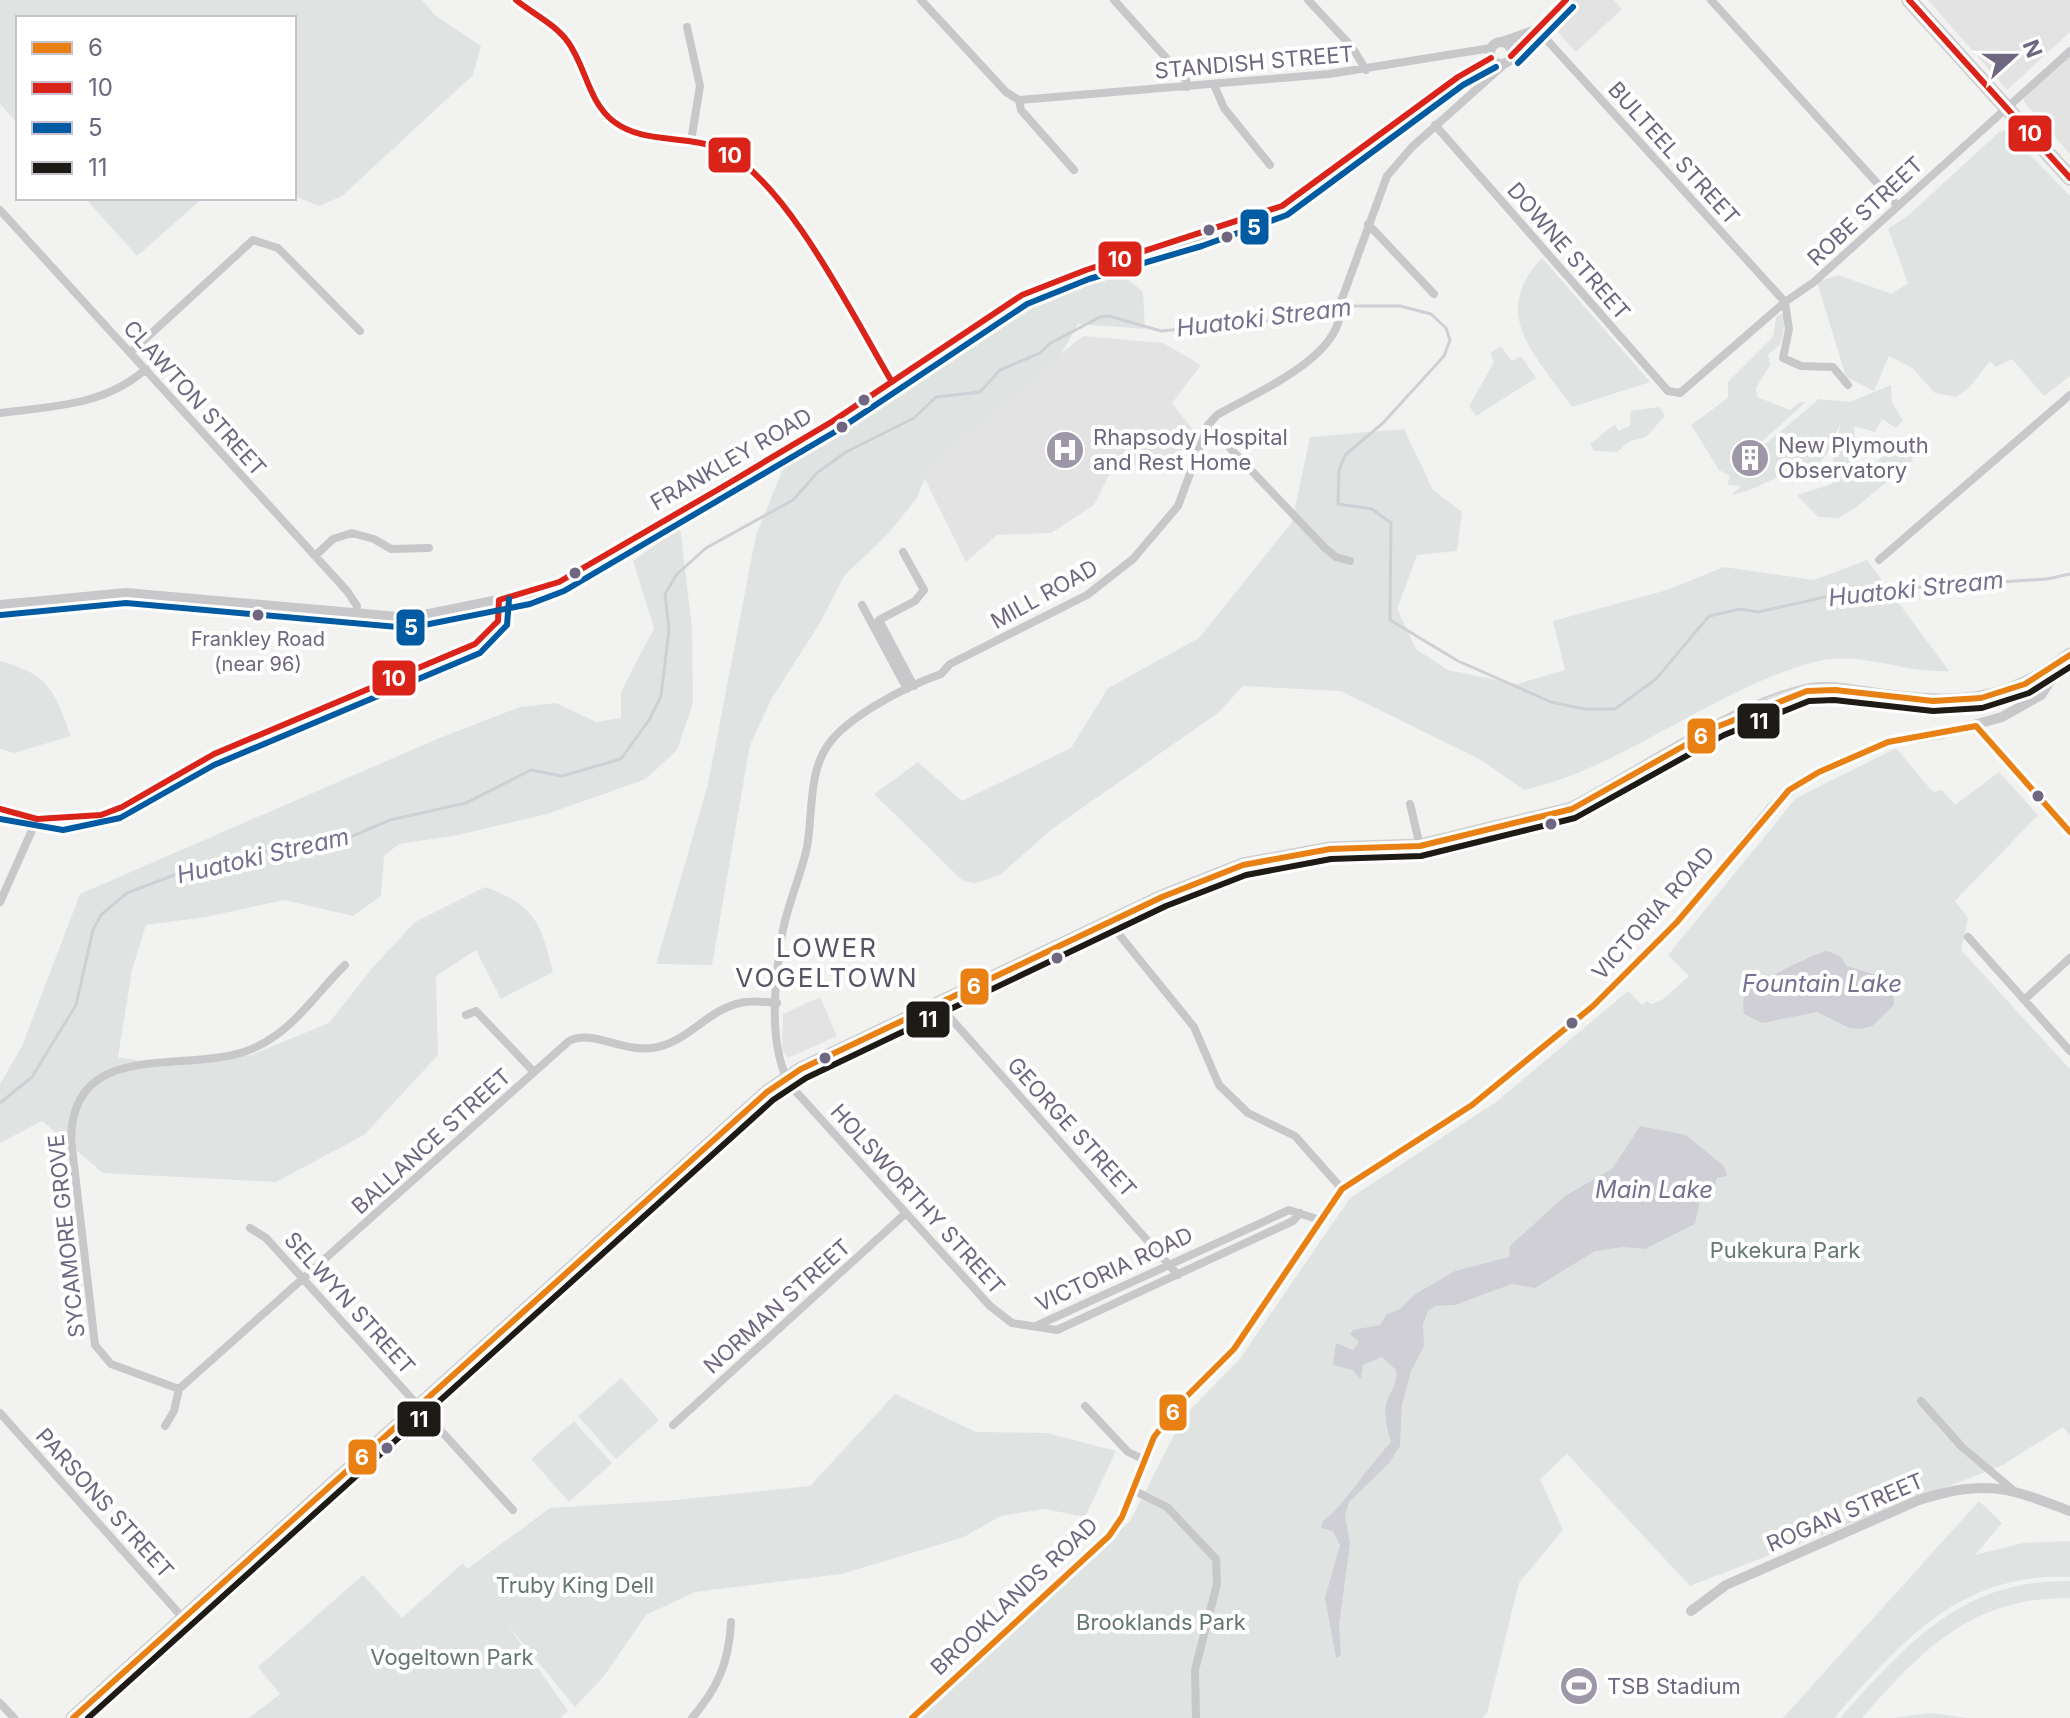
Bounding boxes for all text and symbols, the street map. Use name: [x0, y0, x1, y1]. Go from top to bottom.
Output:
legend: [16, 16, 296, 200]
north arrow: [1974, 16, 2054, 96]
text: 6: [88, 33, 103, 62]
text: N: [2018, 36, 2048, 61]
street label: STANDISH STREET: [1153, 40, 1355, 84]
text: 10: [88, 73, 113, 102]
street label: BULTEEL STREET: [1603, 76, 1745, 230]
text: 5: [88, 113, 103, 142]
line badge: 10: [2007, 114, 2053, 153]
text: 10: [2018, 120, 2042, 146]
line badge: 10: [707, 136, 752, 174]
text: 10: [718, 142, 742, 168]
street label: ROBE STREET: [1802, 151, 1928, 271]
text: 11: [88, 153, 108, 182]
street label: DOWNE STREET: [1502, 177, 1636, 325]
line badge: 5: [1239, 208, 1270, 246]
text: 5: [1247, 214, 1261, 240]
unlabelled marker: [1201, 222, 1217, 238]
unlabelled marker: [1219, 229, 1235, 245]
line badge: 10: [1097, 240, 1143, 278]
text: 10: [1108, 246, 1132, 272]
water label: Huatoki Stream: [1175, 292, 1353, 343]
street label: CLAWTON STREET: [118, 315, 272, 481]
unlabelled marker: [856, 392, 872, 408]
street label: FRANKLEY ROAD: [646, 402, 816, 516]
unlabelled marker: [834, 419, 850, 435]
place label: Rhapsody Hospital and Rest Home: [1093, 424, 1288, 475]
hospital icon: Rhapsody Hospital and Rest Home: [1044, 429, 1086, 471]
place label: New Plymouth Observatory: [1778, 432, 1929, 483]
building icon: New Plymouth Observatory: [1729, 437, 1771, 479]
street label: MILL ROAD: [986, 554, 1102, 634]
unlabelled marker: [567, 565, 583, 581]
water label: Huatoki Stream: [1827, 565, 2005, 612]
marker: Frankley Road (near 96): [250, 607, 266, 623]
line badge: 5: [395, 608, 426, 647]
text: 5: [404, 614, 418, 640]
place label: Frankley Road (near 96): [191, 627, 325, 676]
line badge: 10: [371, 659, 417, 697]
text: 10: [382, 665, 406, 691]
line badge: 11: [1736, 702, 1781, 740]
text: 11: [1750, 708, 1768, 734]
line badge: 6: [1686, 717, 1717, 755]
text: 6: [1694, 723, 1708, 749]
unlabelled marker: [2030, 788, 2046, 804]
unlabelled marker: [1543, 816, 1559, 832]
water label: Huatoki Stream: [174, 822, 352, 889]
street label: VICTORIA ROAD: [1586, 841, 1720, 985]
district label: LOWER VOGELTOWN: [735, 932, 919, 993]
unlabelled marker: [1049, 950, 1065, 966]
line badge: 6: [959, 967, 990, 1006]
water label: Fountain Lake: [1742, 969, 1902, 998]
text: 6: [967, 973, 981, 999]
line badge: 11: [905, 1000, 951, 1039]
text: 11: [919, 1006, 937, 1032]
unlabelled marker: [1564, 1015, 1580, 1031]
unlabelled marker: [817, 1050, 833, 1066]
street label: GEORGE STREET: [1002, 1052, 1142, 1202]
street label: BALLANCE STREET: [346, 1063, 516, 1219]
street label: HOLSWORTHY STREET: [826, 1098, 1010, 1300]
street label: SYCAMORE GROVE: [42, 1133, 90, 1339]
water label: Main Lake: [1595, 1175, 1713, 1204]
street label: VICTORIA ROAD: [1031, 1221, 1197, 1317]
street label: SELWYN STREET: [279, 1227, 421, 1379]
street label: NORMAN STREET: [698, 1233, 856, 1379]
park label: Pukekura Park: [1710, 1237, 1860, 1263]
line badge: 6: [1158, 1393, 1188, 1432]
text: 6: [1166, 1399, 1180, 1425]
line badge: 11: [396, 1400, 442, 1438]
text: 11: [410, 1406, 428, 1432]
street label: PARSONS STREET: [31, 1423, 179, 1583]
line badge: 6: [347, 1438, 378, 1476]
unlabelled marker: [379, 1440, 395, 1456]
text: 6: [355, 1444, 369, 1470]
street label: ROGAN STREET: [1763, 1467, 1927, 1557]
street label: BROOKLANDS ROAD: [925, 1512, 1103, 1680]
park label: Truby King Dell: [496, 1572, 654, 1598]
park label: Brooklands Park: [1076, 1609, 1246, 1635]
park label: Vogeltown Park: [370, 1644, 534, 1670]
sports icon: TSB Stadium: [1558, 1665, 1600, 1707]
place label: TSB Stadium: [1607, 1673, 1741, 1699]

